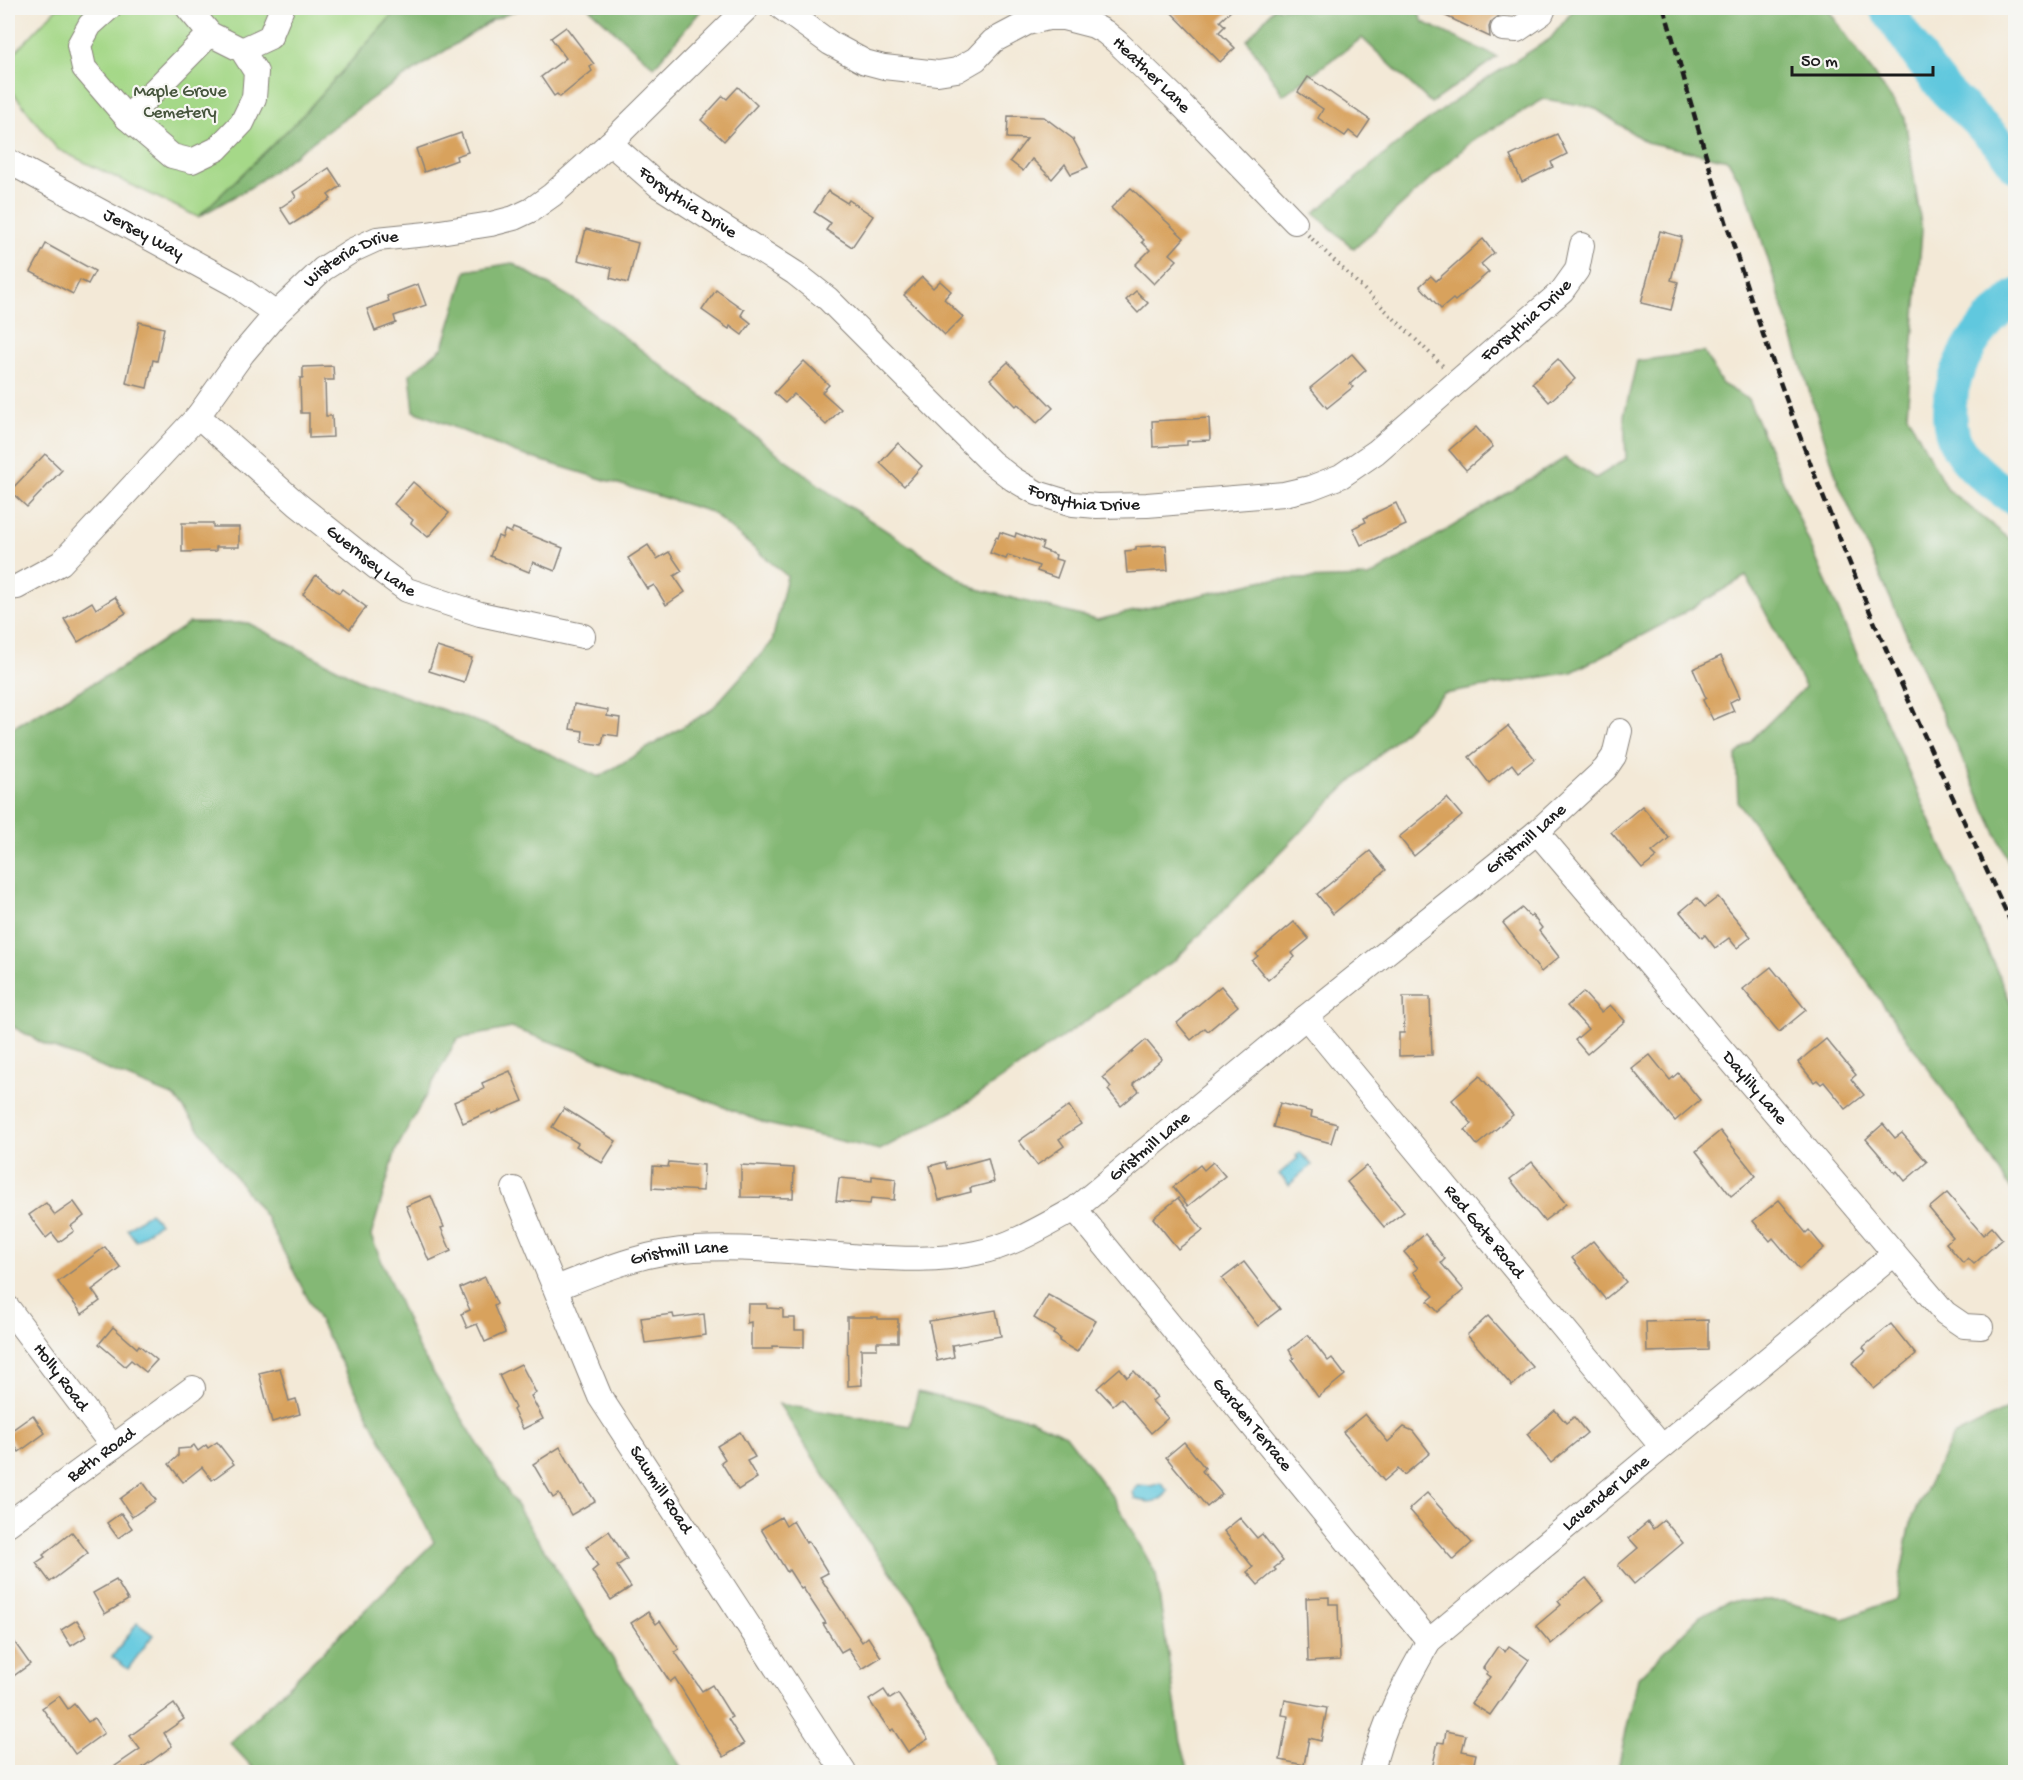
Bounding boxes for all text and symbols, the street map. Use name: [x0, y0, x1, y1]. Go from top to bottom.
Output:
street label: Heather Lane: [1108, 32, 1195, 118]
scale bar: [1792, 39, 1933, 77]
text: 50 m: [1801, 52, 1838, 73]
park label: Maple Grove Cemetery: [133, 82, 227, 124]
street label: Forsythia Drive: [633, 161, 741, 244]
street label: Jersey Way: [99, 204, 187, 265]
street label: Wisteria Drive: [299, 226, 400, 292]
street label: Forsythia Drive: [1476, 275, 1577, 367]
street label: Forsythia Drive: [1022, 478, 1141, 517]
street label: Guernsey Lane: [322, 521, 418, 603]
street label: Gristmill Lane: [1482, 799, 1571, 879]
street label: Daylily Lane: [1717, 1046, 1792, 1130]
street label: Gristmill Lane: [1105, 1107, 1195, 1186]
street label: Red Gate Road: [1439, 1181, 1530, 1284]
street label: Gristmill Lane: [628, 1238, 729, 1271]
street label: Holly Road: [28, 1339, 94, 1417]
street label: Garden Terrace: [1207, 1374, 1297, 1476]
street label: Beth Road: [63, 1423, 141, 1488]
street label: Sawmill Road: [624, 1442, 698, 1539]
street label: Lavender Lane: [1558, 1451, 1655, 1536]

